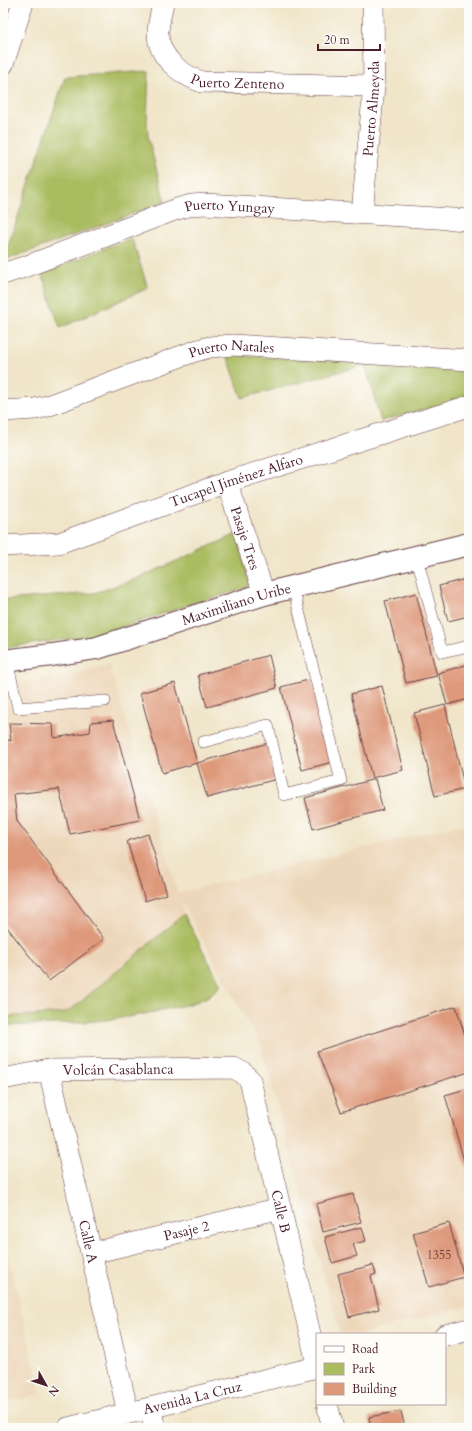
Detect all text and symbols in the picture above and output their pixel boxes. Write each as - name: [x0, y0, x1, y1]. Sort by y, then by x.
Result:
- scale bar: [318, 26, 380, 52]
- text: 20 m: [324, 32, 351, 48]
- street label: Puerto Almeyda: [358, 61, 384, 157]
- street label: Puerto Zenteno: [188, 69, 285, 93]
- street label: Puerto Yungay: [182, 194, 276, 218]
- street label: Puerto Natales: [186, 335, 275, 362]
- street label: Tucapel Jiménez Alfaro: [167, 449, 305, 512]
- street label: Pasaje Tres: [226, 504, 265, 572]
- street label: Maximiliano Uribe: [179, 578, 293, 629]
- street label: Volcán Casablanca: [63, 1059, 174, 1079]
- street label: Calle B: [267, 1188, 295, 1235]
- street label: Pasaje 2: [162, 1216, 211, 1245]
- street label: Calle A: [74, 1218, 103, 1265]
- house number: 1355: [427, 1247, 451, 1263]
- legend: [316, 1333, 446, 1405]
- text: Road: [352, 1341, 379, 1357]
- text: Park: [352, 1361, 376, 1377]
- north arrow: [26, 1365, 66, 1405]
- street label: Avenida La Cruz: [141, 1376, 244, 1419]
- text: Building: [352, 1381, 397, 1397]
- text: N: [44, 1383, 62, 1400]

